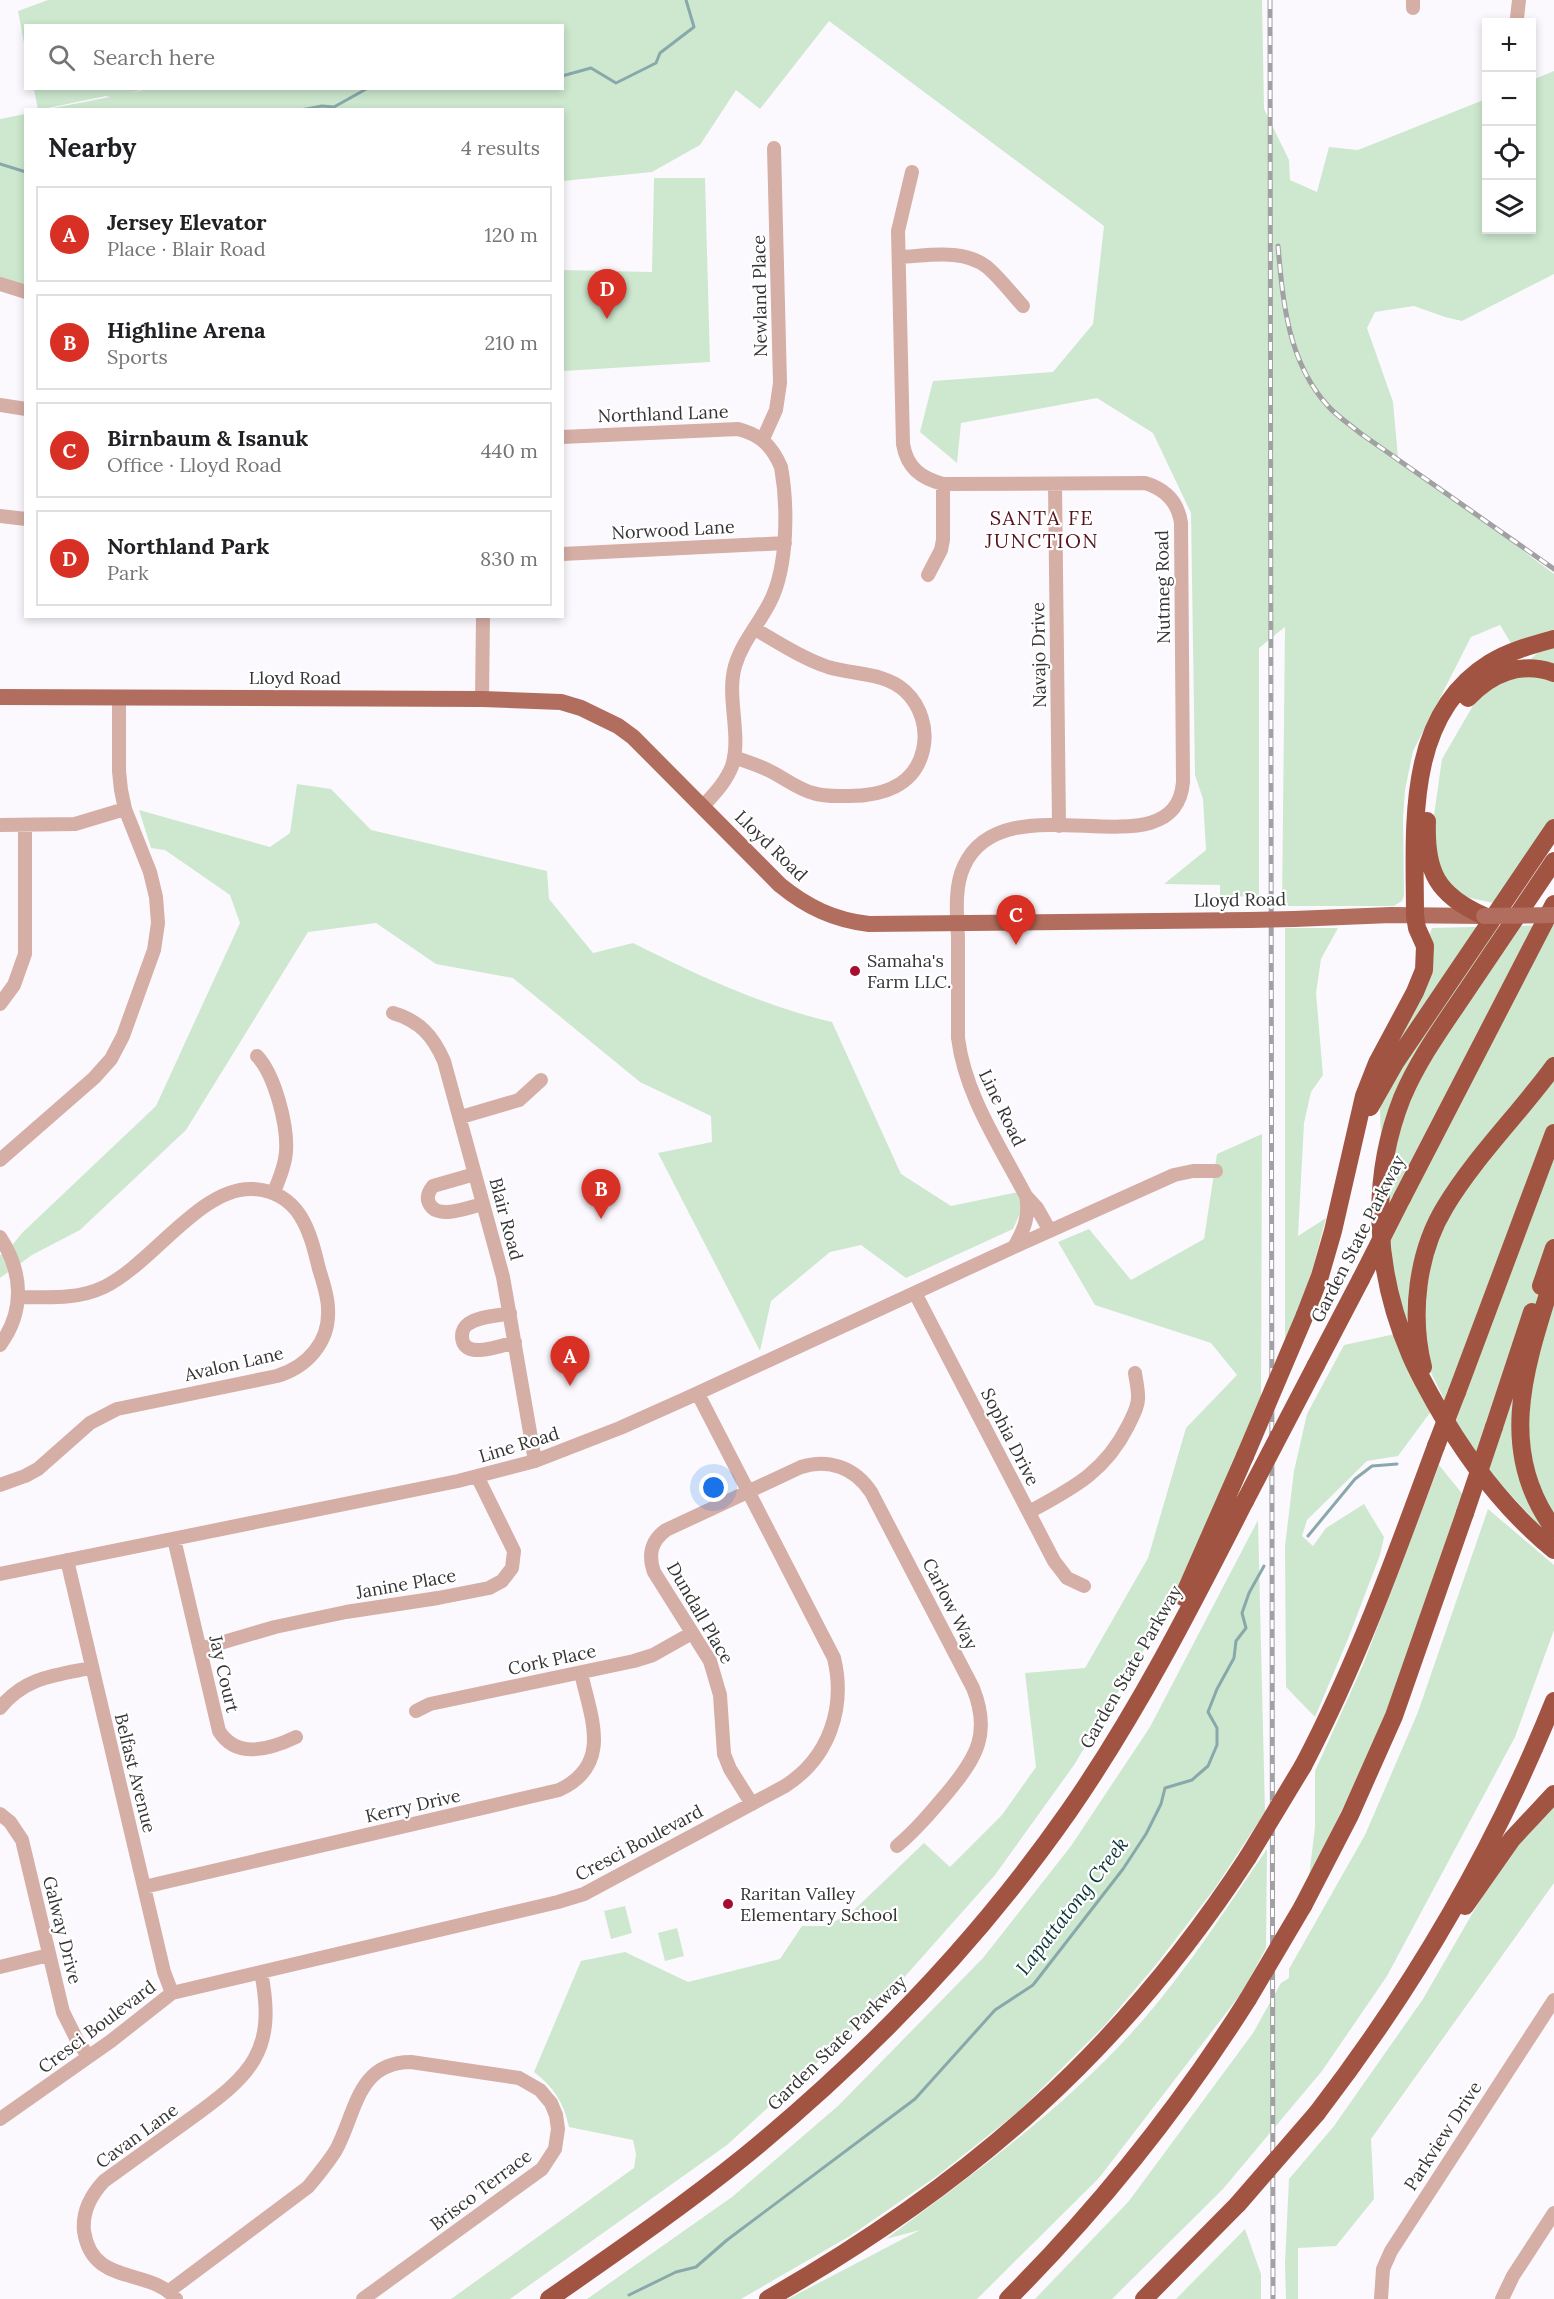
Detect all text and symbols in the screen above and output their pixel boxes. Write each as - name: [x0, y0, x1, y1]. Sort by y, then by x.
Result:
- map controls: [1482, 18, 1536, 234]
- button: +: [1482, 18, 1536, 72]
- search box: [24, 24, 564, 90]
- icon: search: [45, 41, 78, 74]
- text: Search here: [93, 43, 215, 71]
- button: −: [1482, 72, 1536, 126]
- button: locate: [1482, 126, 1536, 180]
- text: Nearby: [48, 131, 136, 164]
- text: 4 results: [461, 135, 540, 160]
- button: layers: [1482, 180, 1536, 234]
- text: Jersey Elevator: [107, 208, 267, 236]
- text: A: [63, 222, 76, 247]
- text: 120 m: [484, 222, 538, 247]
- street label: Newland Place: [747, 234, 772, 357]
- text: Place · Blair Road: [107, 236, 266, 261]
- pin: D: [588, 270, 626, 319]
- text: Highline Arena: [107, 316, 266, 344]
- text: B: [63, 330, 76, 355]
- text: 210 m: [484, 330, 538, 355]
- text: Sports: [107, 344, 168, 369]
- street label: Northland Lane: [597, 400, 729, 427]
- text: Birnbaum & Isanuk: [107, 424, 308, 452]
- text: C: [63, 438, 76, 463]
- text: 440 m: [481, 438, 538, 463]
- text: Office · Lloyd Road: [107, 452, 282, 477]
- district label: SANTA FE JUNCTION: [984, 505, 1099, 553]
- street label: Norwood Lane: [611, 515, 735, 544]
- street label: Nutmeg Road: [1150, 530, 1175, 644]
- text: Northland Park: [107, 532, 269, 560]
- text: D: [62, 546, 77, 571]
- text: 830 m: [480, 546, 538, 571]
- text: Park: [107, 560, 149, 585]
- street label: Navajo Drive: [1026, 602, 1051, 708]
- street label: Lloyd Road: [249, 666, 341, 689]
- street label: Lloyd Road: [730, 805, 813, 886]
- street label: Lloyd Road: [1194, 887, 1287, 912]
- pin: C: [996, 896, 1036, 945]
- place label: Samaha's Farm LLC.: [867, 949, 952, 993]
- marker: Samaha's Farm LLC.: [848, 964, 862, 978]
- street label: Line Road: [974, 1066, 1031, 1150]
- street label: Garden State Parkway: [1305, 1151, 1410, 1326]
- pin: B: [582, 1170, 620, 1219]
- street label: Blair Road: [484, 1175, 529, 1263]
- pin: A: [550, 1336, 590, 1386]
- street label: Avalon Lane: [181, 1341, 286, 1386]
- street label: Sophia Drive: [976, 1384, 1045, 1490]
- street label: Line Road: [476, 1421, 562, 1468]
- your location: [699, 1473, 728, 1502]
- street label: Carlow Way: [918, 1554, 984, 1654]
- street label: Dundall Place: [662, 1558, 739, 1668]
- street label: Janine Place: [353, 1563, 458, 1604]
- street label: Garden State Parkway: [1074, 1581, 1187, 1753]
- street label: Jay Court: [204, 1632, 245, 1715]
- street label: Cork Place: [506, 1639, 598, 1680]
- street label: Belfast Avenue: [110, 1711, 161, 1835]
- street label: Kerry Drive: [363, 1783, 463, 1828]
- street label: Cresci Boulevard: [571, 1799, 707, 1886]
- water label: Lapattatong Creek: [1010, 1832, 1133, 1980]
- street label: Galway Drive: [38, 1874, 87, 1986]
- place label: Raritan Valley Elementary School: [740, 1882, 898, 1926]
- marker: Raritan Valley Elementary School: [721, 1897, 735, 1911]
- street label: Garden State Parkway: [762, 1970, 911, 2115]
- street label: Cresci Boulevard: [33, 1975, 160, 2078]
- street label: Parkview Drive: [1399, 2077, 1487, 2195]
- street label: Cavan Lane: [91, 2098, 183, 2173]
- street label: Brisco Terrace: [425, 2144, 536, 2235]

